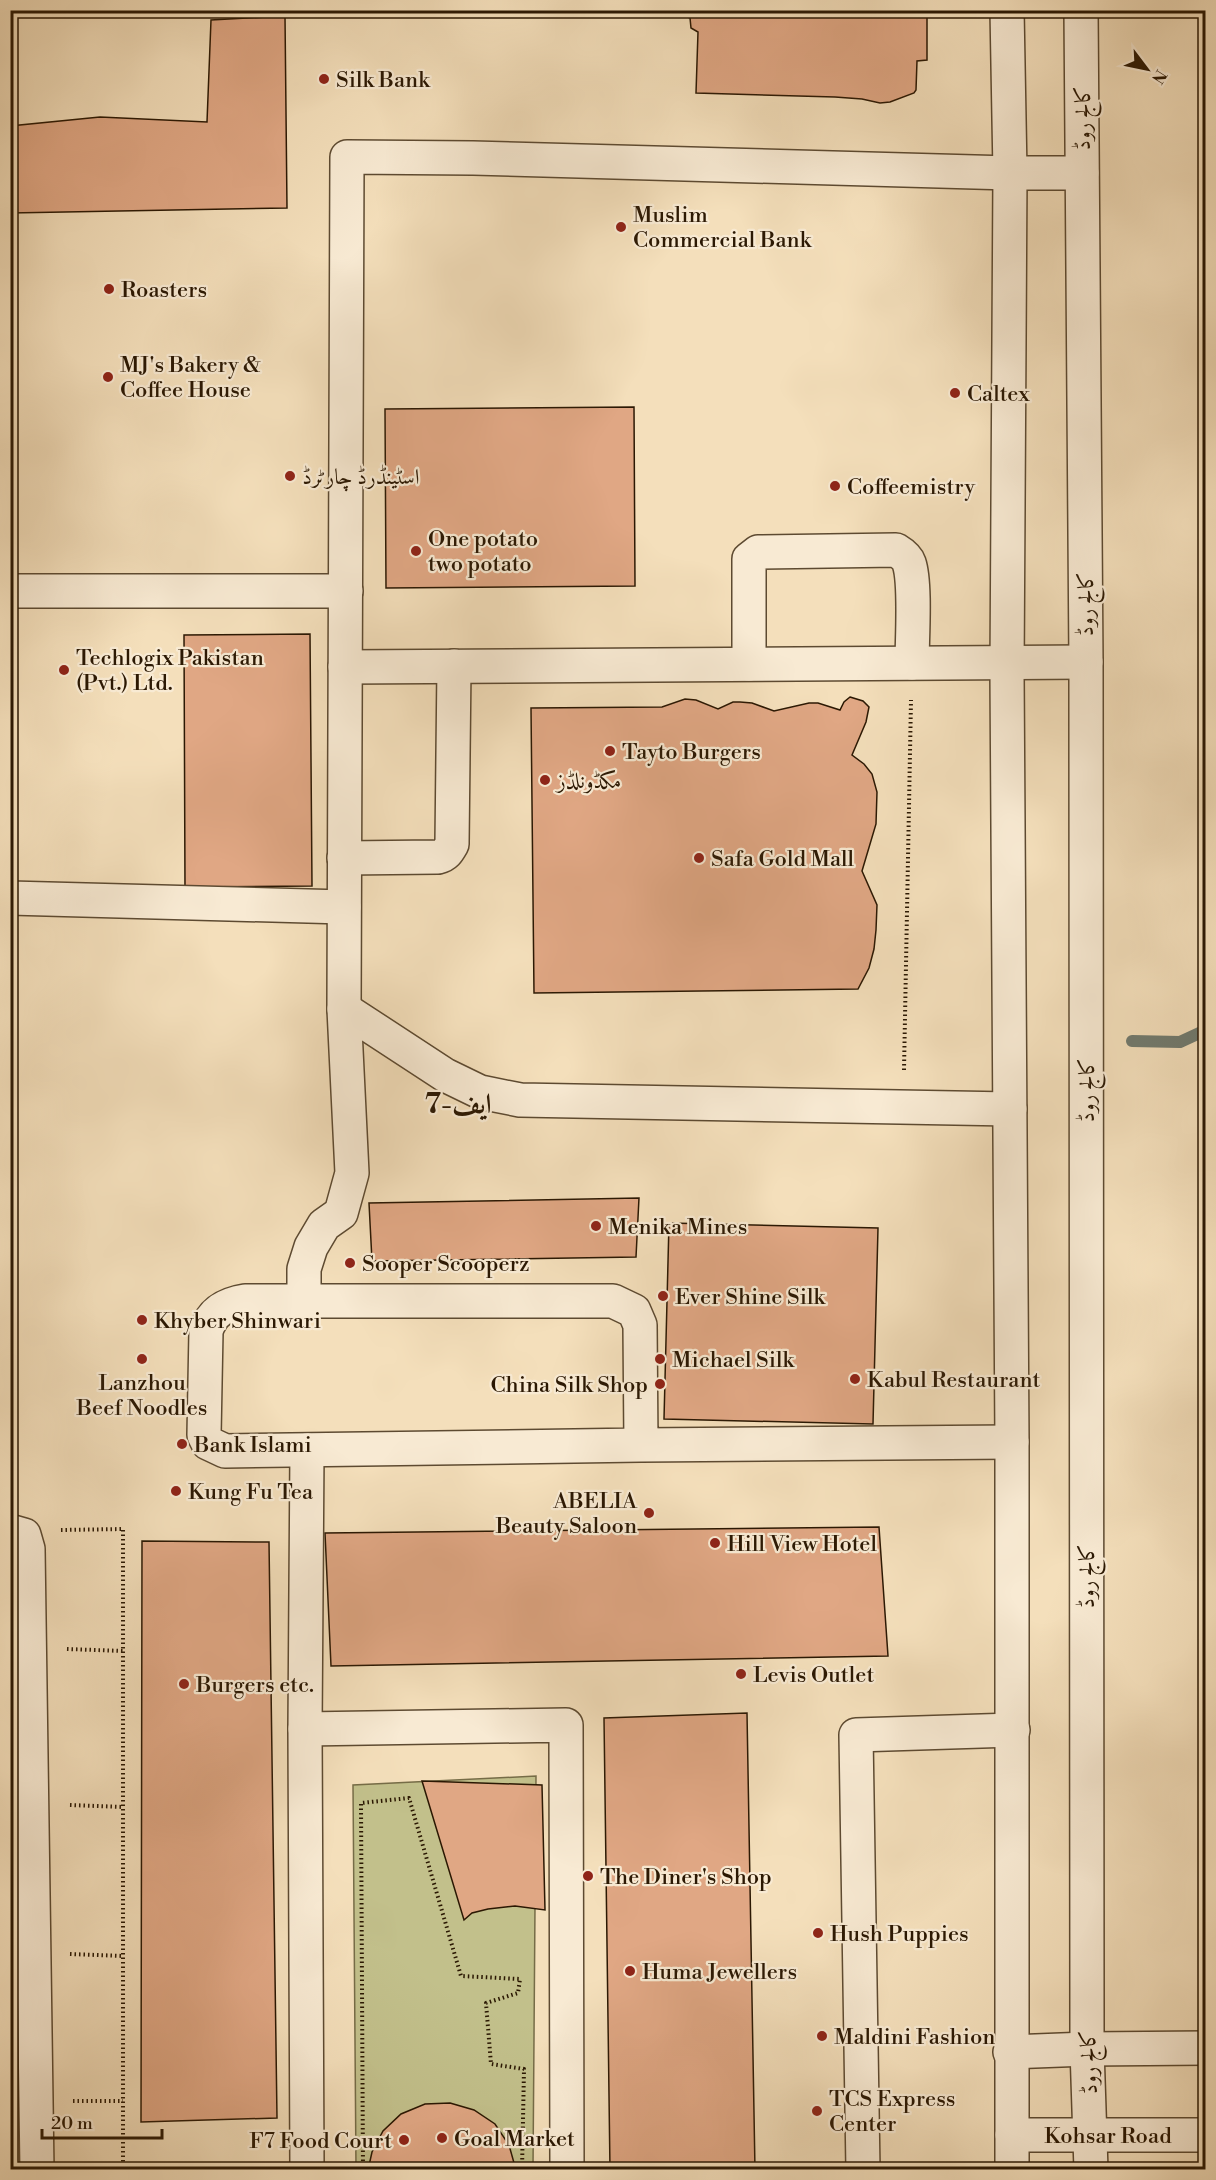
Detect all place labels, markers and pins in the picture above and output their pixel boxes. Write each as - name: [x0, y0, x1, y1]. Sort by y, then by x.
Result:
- place label: Silk Bank: [336, 67, 431, 94]
- marker: Silk Bank: [317, 72, 331, 86]
- place label: Muslim Commercial Bank: [633, 202, 813, 254]
- marker: Muslim Commercial Bank: [614, 220, 628, 234]
- place label: Roasters: [121, 277, 207, 304]
- marker: Roasters: [102, 282, 116, 296]
- place label: MJ's Bakery & Coffee House: [120, 352, 261, 404]
- marker: MJ's Bakery & Coffee House: [101, 370, 115, 384]
- place label: Caltex: [967, 381, 1030, 408]
- marker: Caltex: [948, 386, 962, 400]
- place label: اسٹینڈرڈ چارٹرڈ: [302, 464, 420, 492]
- marker: اسٹینڈرڈ چارٹرڈ: [283, 469, 297, 483]
- place label: Coffeemistry: [847, 474, 976, 501]
- marker: Coffeemistry: [828, 479, 842, 493]
- place label: One potato two potato: [428, 526, 538, 578]
- marker: One potato two potato: [409, 544, 423, 558]
- place label: Techlogix Pakistan (Pvt.) Ltd.: [76, 645, 264, 697]
- marker: Techlogix Pakistan (Pvt.) Ltd.: [57, 663, 71, 677]
- place label: Tayto Burgers: [622, 739, 761, 766]
- marker: Tayto Burgers: [603, 744, 617, 758]
- place label: مکڈونلڈز: [555, 768, 621, 795]
- marker: مکڈونلڈز: [538, 773, 552, 787]
- place label: Safa Gold Mall: [711, 846, 855, 873]
- marker: Safa Gold Mall: [692, 851, 706, 865]
- place label: Menika Mines: [608, 1214, 747, 1241]
- marker: Menika Mines: [589, 1219, 603, 1233]
- place label: Sooper Scooperz: [362, 1251, 530, 1278]
- marker: Sooper Scooperz: [343, 1256, 357, 1270]
- place label: Ever Shine Silk: [675, 1284, 826, 1311]
- marker: Ever Shine Silk: [656, 1289, 670, 1303]
- place label: Khyber Shinwari: [154, 1308, 321, 1335]
- marker: Khyber Shinwari: [135, 1313, 149, 1327]
- place label: Michael Silk: [672, 1347, 795, 1374]
- marker: Lanzhou Beef Noodles: [135, 1352, 149, 1366]
- marker: Michael Silk: [653, 1352, 667, 1366]
- place label: Kabul Restaurant: [867, 1367, 1041, 1394]
- place label: Lanzhou Beef Noodles: [76, 1370, 207, 1422]
- place label: China Silk Shop: [491, 1372, 648, 1399]
- marker: Kabul Restaurant: [848, 1372, 862, 1386]
- marker: China Silk Shop: [653, 1377, 667, 1391]
- place label: Bank Islami: [193, 1432, 312, 1459]
- marker: Bank Islami: [175, 1437, 189, 1451]
- place label: Kung Fu Tea: [188, 1479, 314, 1506]
- marker: Kung Fu Tea: [169, 1484, 183, 1498]
- place label: ABELIA Beauty Saloon: [495, 1488, 638, 1540]
- marker: ABELIA Beauty Saloon: [642, 1506, 656, 1520]
- place label: Hill View Hotel: [727, 1531, 877, 1558]
- marker: Hill View Hotel: [708, 1536, 722, 1550]
- place label: Levis Outlet: [753, 1662, 874, 1689]
- marker: Levis Outlet: [734, 1667, 748, 1681]
- place label: Burgers etc.: [195, 1672, 314, 1699]
- marker: Burgers etc.: [177, 1677, 191, 1691]
- place label: The Diner's Shop: [600, 1864, 772, 1891]
- marker: The Diner's Shop: [581, 1869, 595, 1883]
- place label: Hush Puppies: [830, 1921, 969, 1948]
- marker: Hush Puppies: [811, 1926, 825, 1940]
- place label: Huma Jewellers: [642, 1959, 797, 1986]
- marker: Huma Jewellers: [623, 1964, 637, 1978]
- place label: Maldini Fashion: [834, 2024, 995, 2051]
- marker: Maldini Fashion: [815, 2029, 829, 2043]
- place label: TCS Express Center: [829, 2086, 955, 2138]
- marker: TCS Express Center: [810, 2104, 824, 2118]
- place label: Goal Market: [454, 2126, 575, 2153]
- place label: F7 Food Court: [249, 2128, 392, 2155]
- marker: Goal Market: [435, 2131, 449, 2145]
- marker: F7 Food Court: [397, 2133, 411, 2147]

